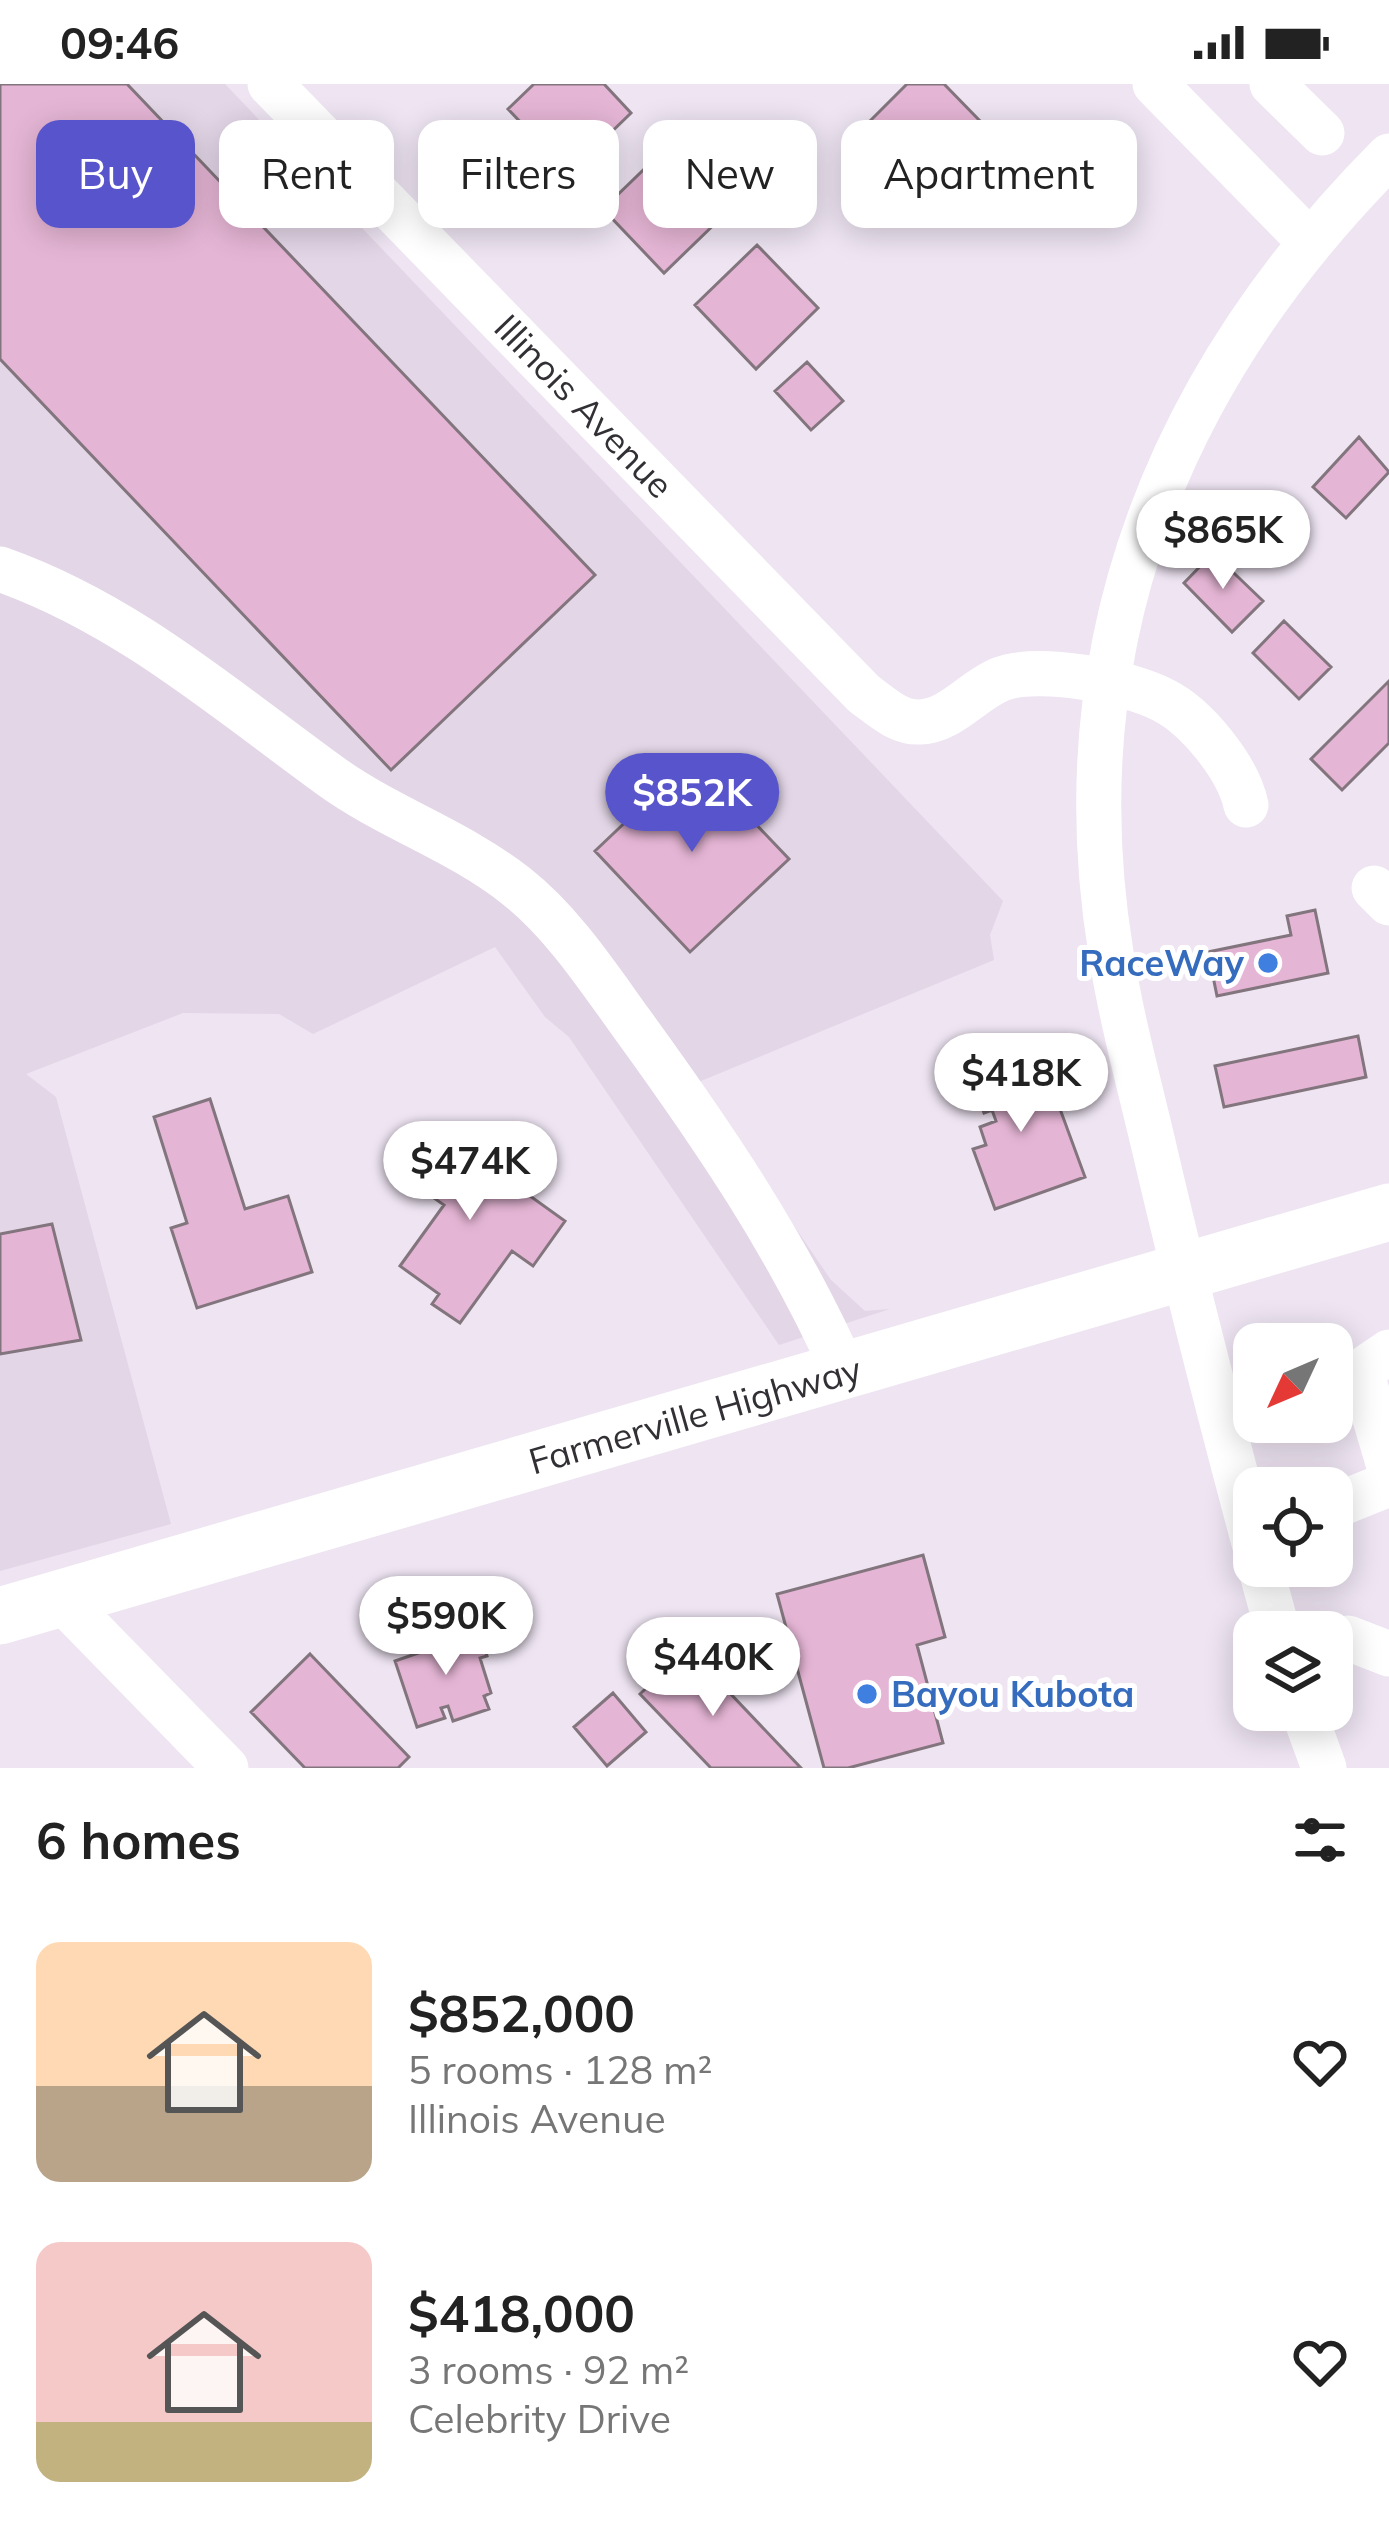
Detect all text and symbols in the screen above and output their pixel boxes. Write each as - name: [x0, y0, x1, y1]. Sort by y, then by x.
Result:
- text: 09:46: [60, 14, 179, 70]
- chip: Buy: [36, 120, 195, 228]
- chip: Rent: [219, 120, 394, 228]
- chip: Filters: [418, 120, 619, 228]
- chip: New: [643, 120, 817, 228]
- chip: Apartment: [841, 120, 1137, 228]
- street label: Illinois Avenue: [486, 304, 683, 507]
- pin: $865K: [1139, 490, 1307, 592]
- text: $865K: [1163, 504, 1283, 553]
- pin: $852K: [608, 753, 776, 855]
- text: $852K: [632, 767, 752, 816]
- place label: RaceWay: [1079, 940, 1244, 985]
- marker: RaceWay: [1255, 950, 1281, 976]
- pin: $418K: [937, 1033, 1105, 1135]
- text: $418K: [961, 1047, 1081, 1096]
- pin: $474K: [386, 1121, 554, 1223]
- text: $474K: [410, 1135, 530, 1184]
- north arrow: [1233, 1323, 1353, 1443]
- map controls: [1233, 1323, 1353, 1731]
- street label: Farmerville Highway: [524, 1346, 866, 1483]
- button: locate: [1233, 1467, 1353, 1587]
- pin: $590K: [362, 1576, 530, 1678]
- text: $590K: [386, 1590, 506, 1639]
- button: layers: [1233, 1611, 1353, 1731]
- pin: $440K: [629, 1617, 797, 1719]
- text: $440K: [653, 1631, 773, 1680]
- place label: Bayou Kubota: [891, 1671, 1134, 1716]
- marker: Bayou Kubota: [854, 1681, 880, 1707]
- icon: filters: [1287, 1807, 1353, 1873]
- text: 6 homes: [36, 1808, 241, 1872]
- text: $852,000: [408, 1981, 635, 2045]
- icon: home: [132, 1990, 276, 2134]
- icon: heart: [1287, 2029, 1353, 2095]
- text: 5 rooms · 128 m²: [408, 2045, 712, 2094]
- text: Illinois Avenue: [408, 2094, 666, 2143]
- text: $418,000: [408, 2281, 635, 2345]
- icon: home: [132, 2290, 276, 2434]
- icon: heart: [1287, 2329, 1353, 2395]
- text: 3 rooms · 92 m²: [408, 2345, 689, 2394]
- text: Celebrity Drive: [408, 2394, 671, 2443]

